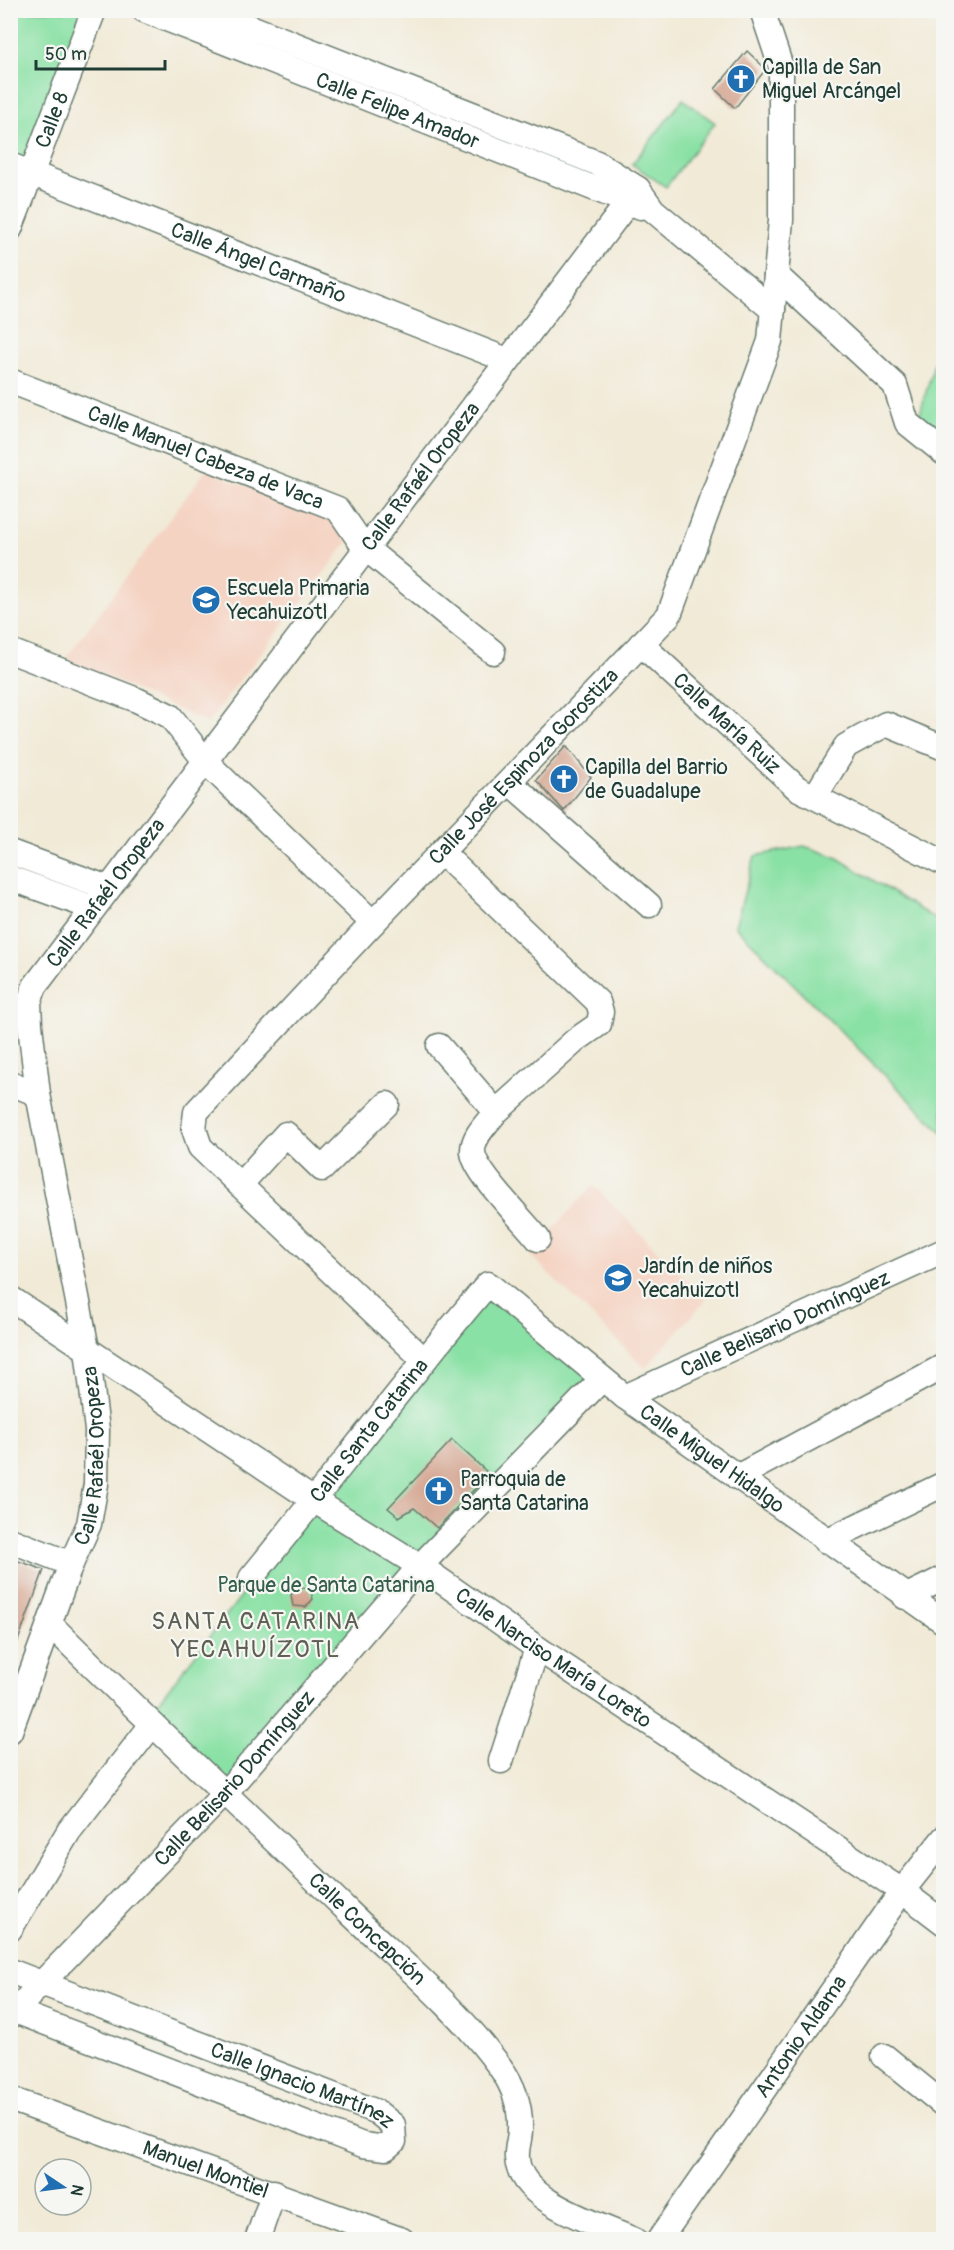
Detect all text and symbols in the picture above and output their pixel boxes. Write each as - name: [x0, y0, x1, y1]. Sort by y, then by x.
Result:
- scale bar: [36, 33, 165, 71]
- text: 50 m: [45, 43, 87, 66]
- place label: Capilla de San Miguel Arcángel: [762, 54, 901, 105]
- church icon: Capilla de San Miguel Arcángel: [725, 63, 757, 95]
- street label: Calle Felipe Amador: [312, 66, 484, 155]
- street label: Calle 8: [29, 88, 75, 152]
- street label: Calle Ángel Carmaño: [167, 216, 350, 309]
- street label: Calle Rafaél Oropeza: [355, 396, 486, 557]
- street label: Calle Manuel Cabeza de Vaca: [84, 399, 328, 516]
- place label: Escuela Primaria Yecahuizotl: [226, 575, 370, 626]
- school or university icon: Escuela Primaria Yecahuizotl: [190, 584, 222, 616]
- street label: Calle José Espinoza Gorostiza: [423, 662, 624, 870]
- street label: Calle María Ruiz: [667, 667, 787, 780]
- place label: Capilla del Barrio de Guadalupe: [585, 754, 728, 805]
- church icon: Capilla del Barrio de Guadalupe: [548, 763, 580, 795]
- street label: Calle Rafaél Oropeza: [40, 813, 171, 973]
- place label: Jardín de niños Yecahuizotl: [638, 1253, 773, 1304]
- school or university icon: Jardín de niños Yecahuizotl: [602, 1262, 634, 1294]
- street label: Calle Belisario Domínguez: [676, 1264, 894, 1383]
- street label: Calle Santa Catarina: [304, 1353, 434, 1508]
- street label: Calle Rafaél Oropeza: [68, 1365, 111, 1550]
- street label: Calle Miguel Hidalgo: [634, 1398, 790, 1519]
- place label: Parroquia de Santa Catarina: [460, 1466, 589, 1517]
- church icon: Parroquia de Santa Catarina: [423, 1475, 455, 1507]
- park label: Parque de Santa Catarina: [217, 1572, 435, 1599]
- street label: Calle Narciso María Loreto: [450, 1582, 657, 1734]
- district label: SANTA CATARINA YECAHUÍZOTL: [151, 1607, 361, 1664]
- street label: Calle Belisario Domínguez: [148, 1685, 321, 1872]
- street label: Calle Concepción: [303, 1867, 432, 1991]
- street label: Antonio Aldama: [749, 1970, 853, 2103]
- street label: Calle Ignacio Martínez: [207, 2036, 400, 2134]
- street label: Manuel Montiel: [139, 2134, 272, 2204]
- north arrow: [33, 2157, 93, 2217]
- text: N: [66, 2183, 88, 2198]

